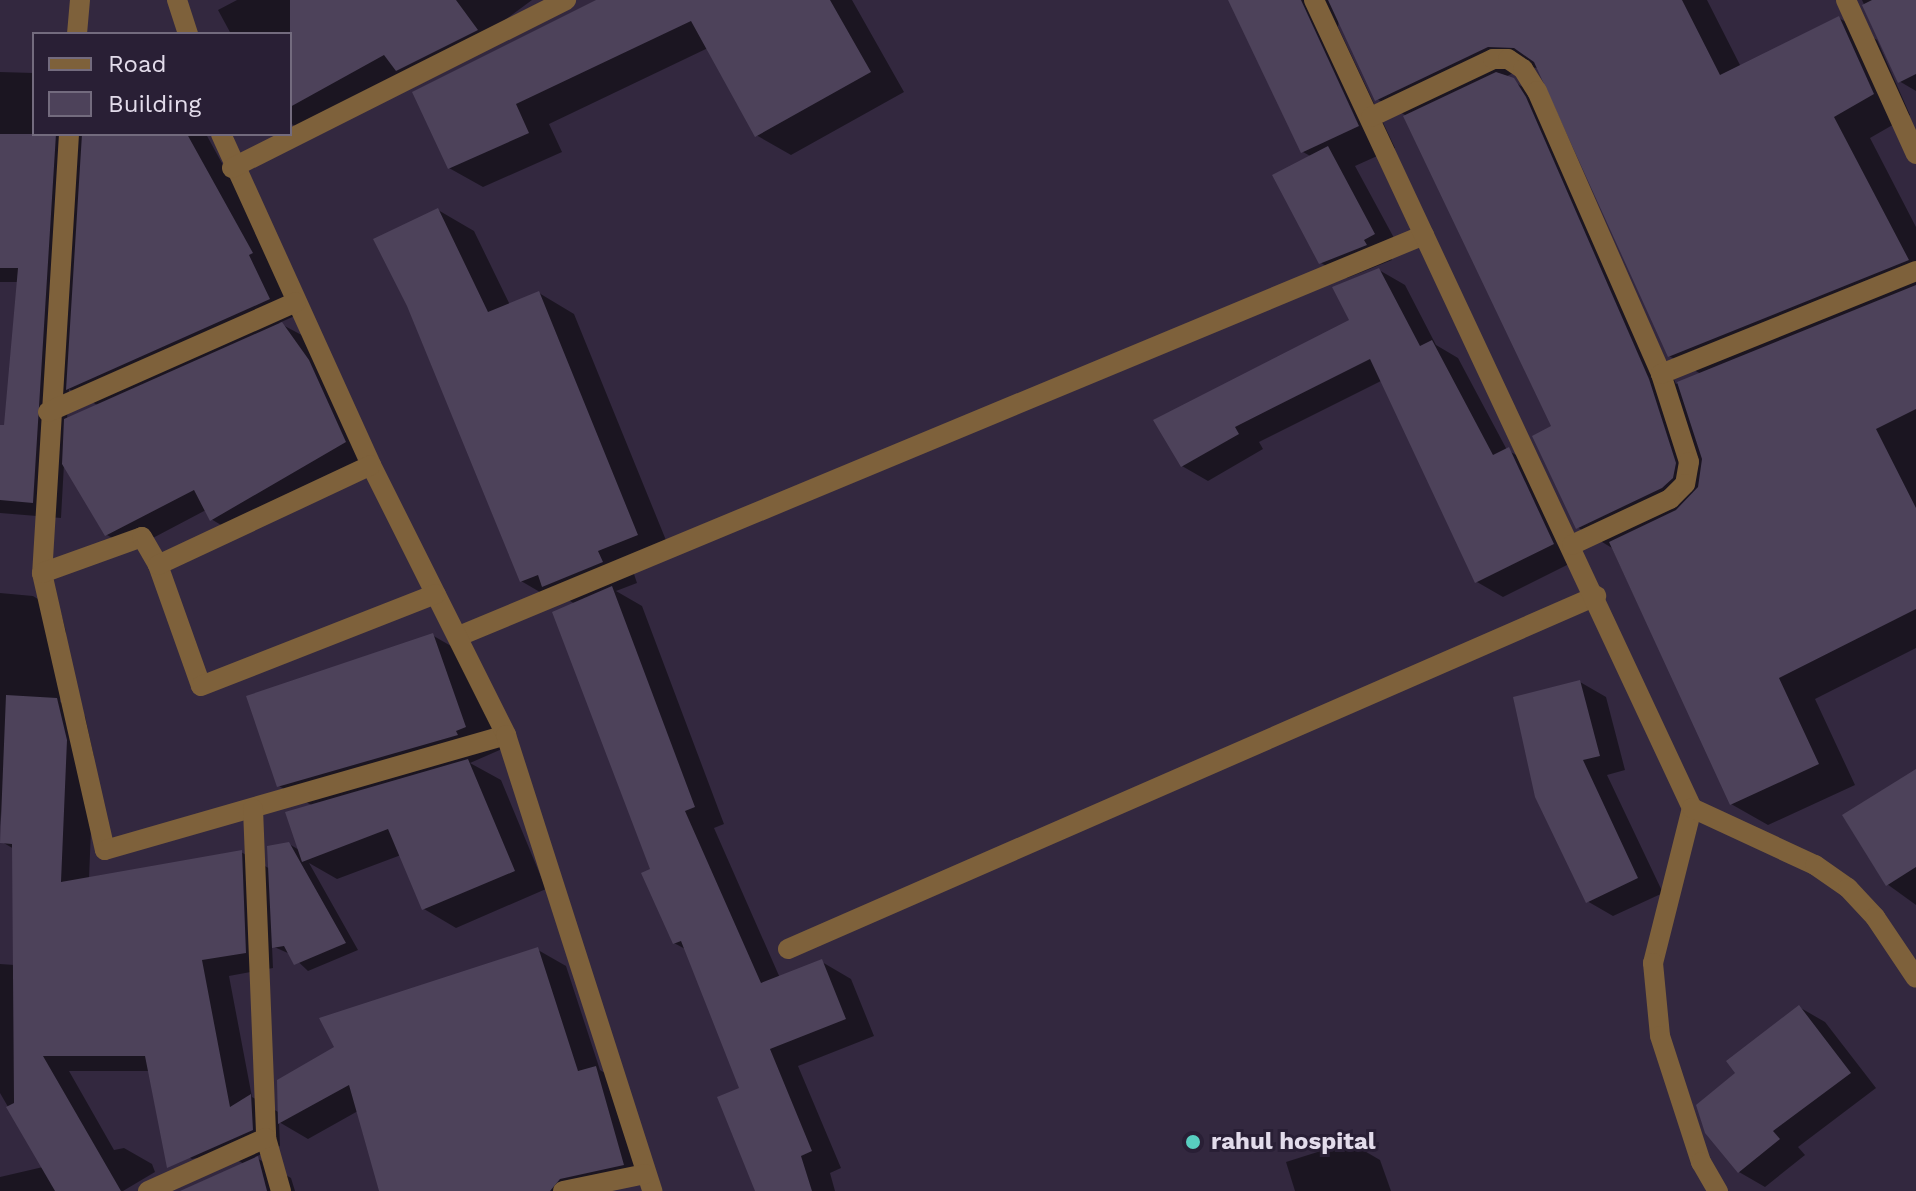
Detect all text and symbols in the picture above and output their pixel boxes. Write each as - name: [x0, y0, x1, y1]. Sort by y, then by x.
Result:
- legend: [32, 32, 292, 136]
- text: Road: [108, 50, 167, 78]
- text: Building: [108, 90, 201, 118]
- place label: rahul hospital: [1211, 1128, 1376, 1156]
- marker: rahul hospital: [1182, 1131, 1204, 1153]

